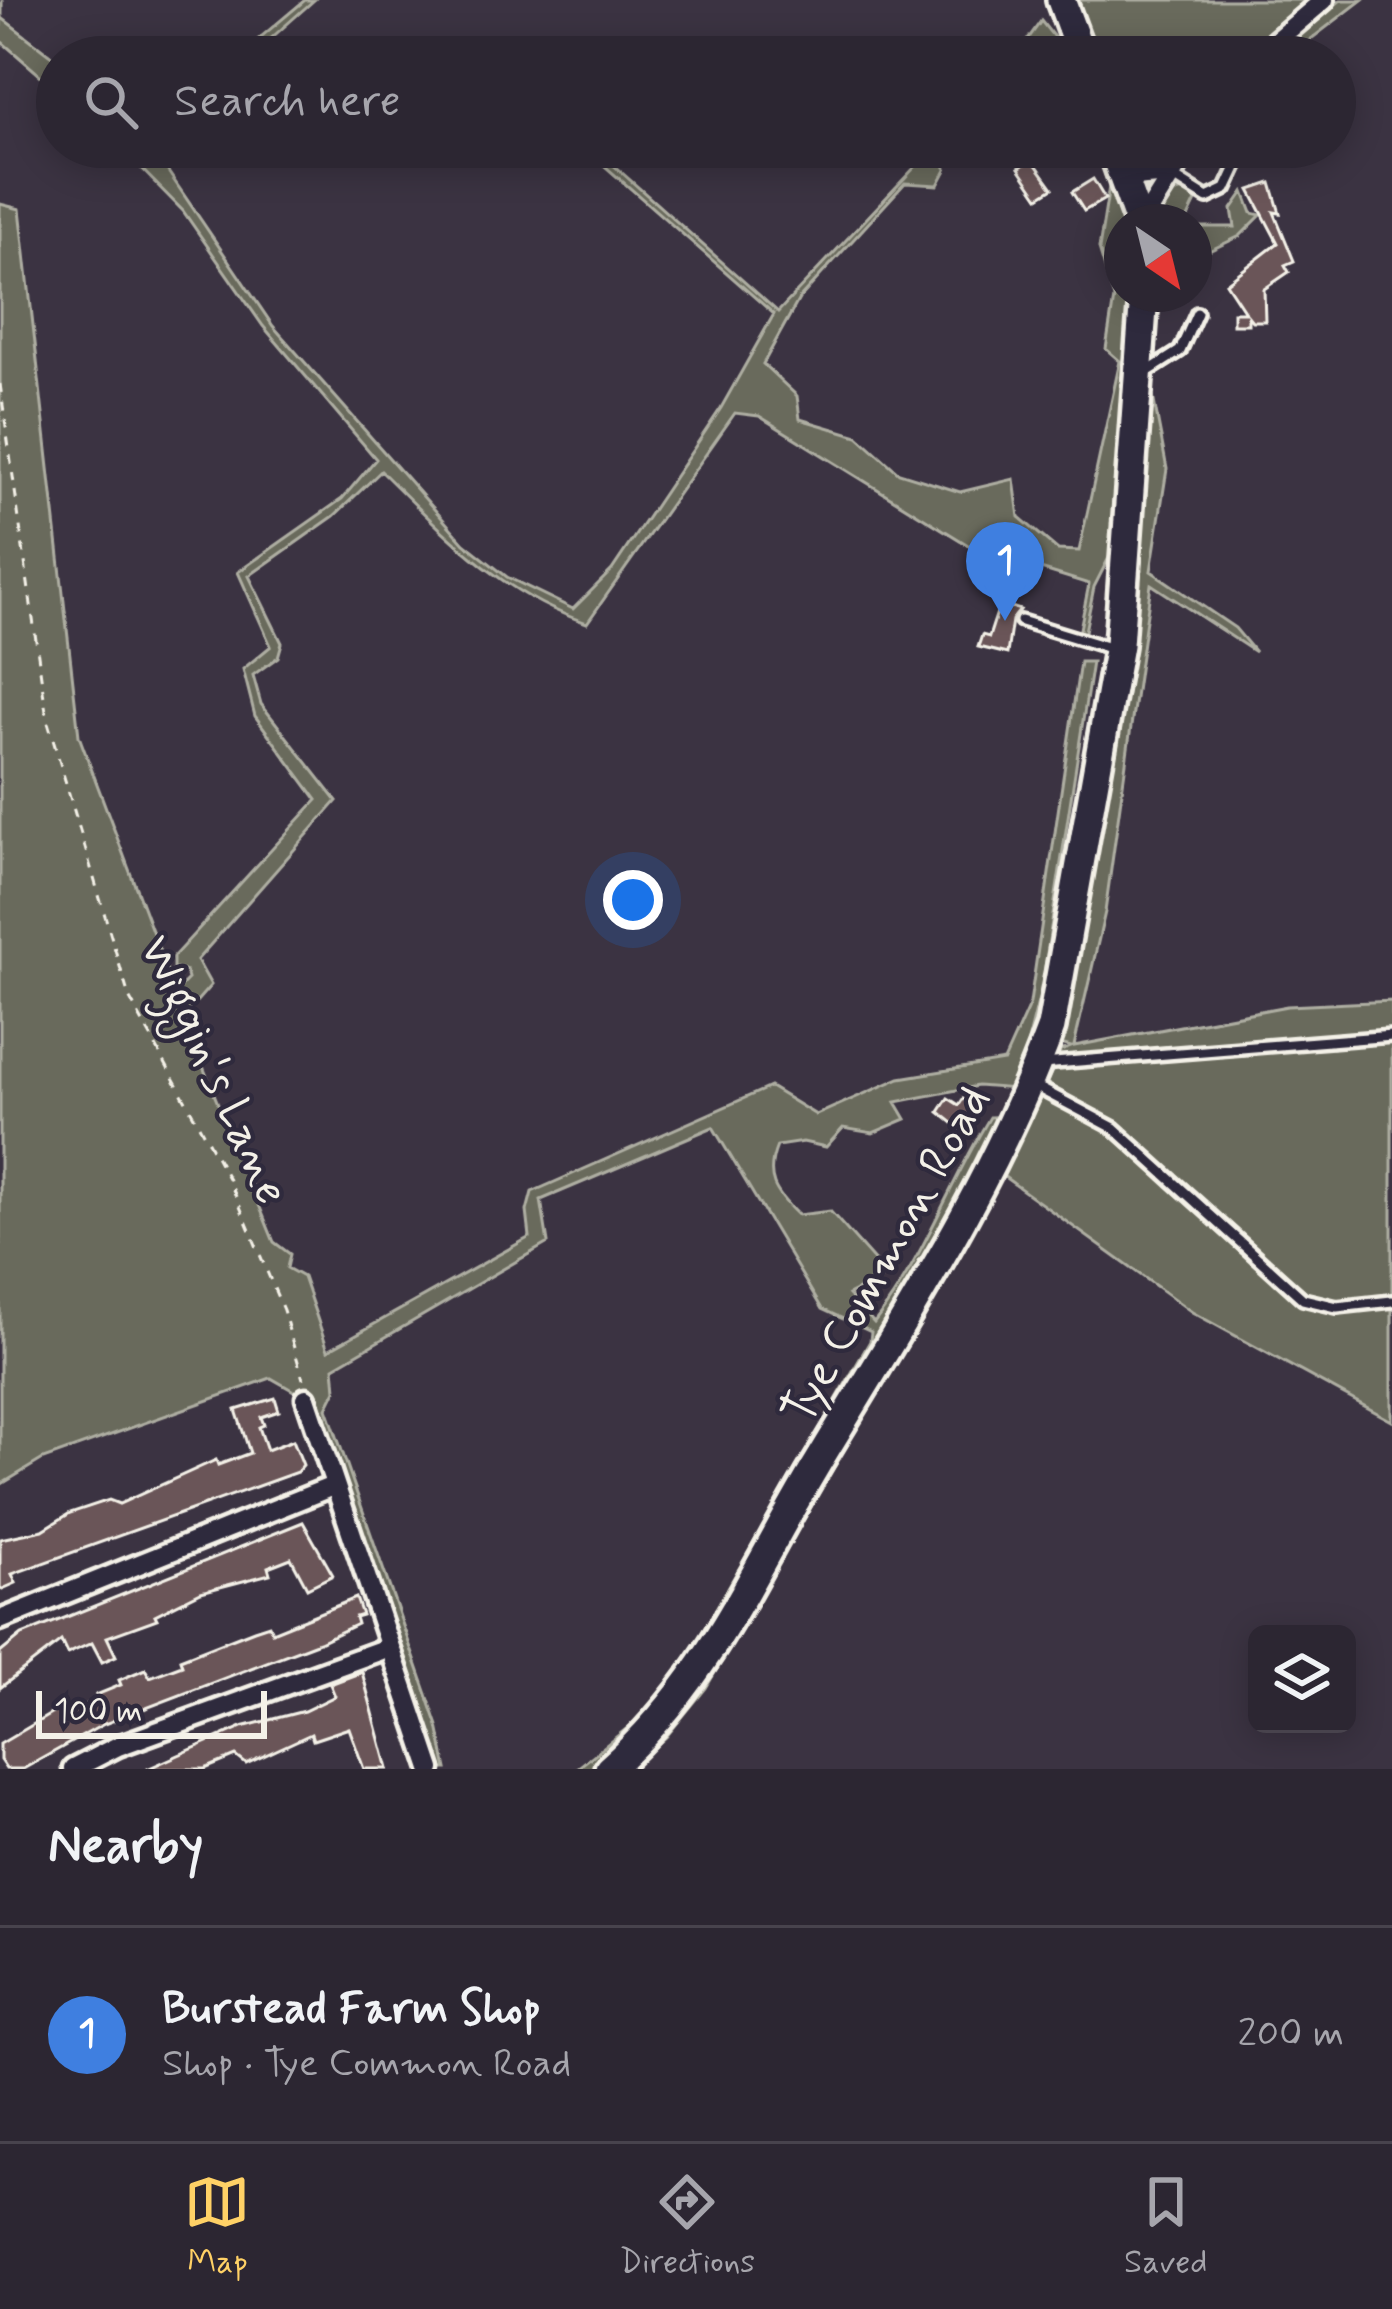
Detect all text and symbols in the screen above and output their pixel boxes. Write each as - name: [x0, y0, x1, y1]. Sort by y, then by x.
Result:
- search box: [36, 36, 1356, 168]
- icon: search: [78, 69, 144, 135]
- text: Search here: [174, 73, 401, 132]
- north arrow: [1104, 204, 1212, 312]
- pin: 1: [966, 522, 1044, 621]
- your location: [603, 870, 663, 930]
- street label: Wiggin's Lane: [119, 926, 303, 1217]
- street label: Tye Common Road: [768, 1075, 1006, 1436]
- map controls: [1248, 1625, 1356, 1733]
- button: layers: [1248, 1625, 1356, 1733]
- scale bar: [36, 1685, 267, 1738]
- text: 100 m: [54, 1690, 143, 1734]
- text: Nearby: [48, 1814, 203, 1880]
- text: Burstead Farm Shop: [162, 1980, 541, 2039]
- text: 1: [78, 2009, 96, 2060]
- text: 200 m: [1238, 2009, 1344, 2060]
- text: Shop · Tye Common Road: [162, 2039, 571, 2090]
- tab: Map: [184, 2169, 250, 2285]
- tab: Directions: [619, 2169, 755, 2285]
- tab: Saved: [1124, 2169, 1208, 2285]

